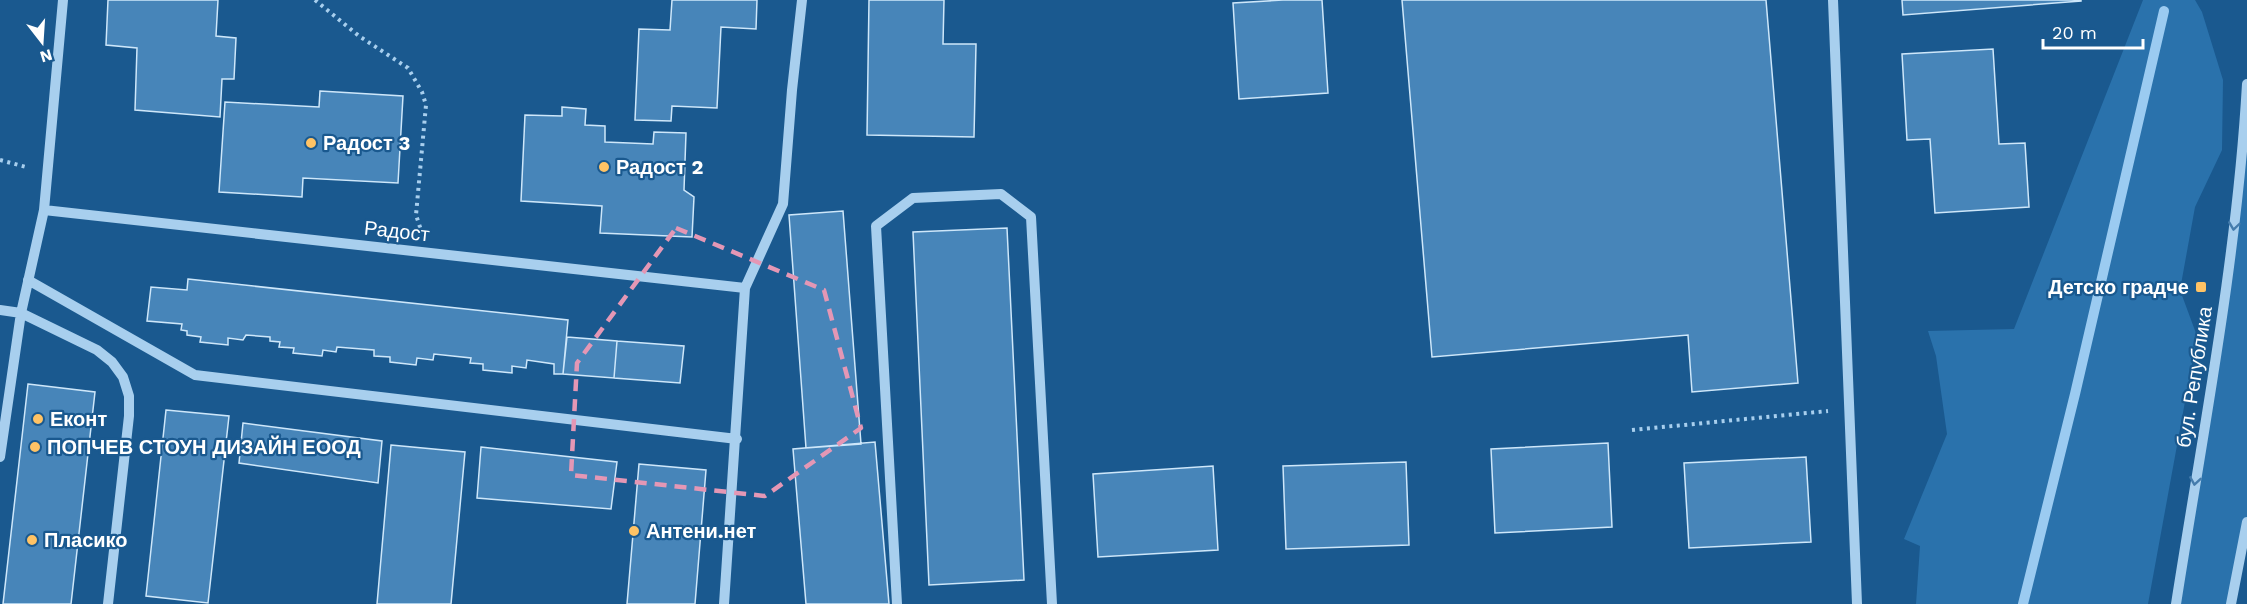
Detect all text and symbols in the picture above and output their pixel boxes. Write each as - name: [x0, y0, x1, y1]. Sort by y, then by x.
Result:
- north arrow: [12, 12, 72, 72]
- scale bar: [2043, 12, 2144, 50]
- text: 20 m: [2052, 22, 2097, 43]
- text: N: [38, 45, 55, 67]
- place label: Радост 3: [323, 131, 410, 155]
- marker: Радост 3: [304, 136, 318, 150]
- place label: Радост 2: [616, 155, 703, 179]
- marker: Радост 2: [597, 160, 611, 174]
- street label: Радост: [363, 216, 431, 246]
- one-way arrow: [2229, 221, 2241, 230]
- place label: Детско градче: [2048, 275, 2189, 299]
- marker: Детско градче: [2194, 280, 2208, 294]
- street label: бул. Република: [2171, 304, 2217, 449]
- place label: Еконт: [50, 407, 107, 431]
- marker: Еконт: [31, 412, 45, 426]
- place label: ПОПЧЕВ СТОУН ДИЗАЙН ЕООД: [47, 435, 361, 459]
- marker: ПОПЧЕВ СТОУН ДИЗАЙН ЕООД: [28, 440, 42, 454]
- one-way arrow: [2190, 476, 2202, 486]
- place label: Антени.нет: [646, 519, 757, 543]
- marker: Антени.нет: [627, 524, 641, 538]
- place label: Пласико: [44, 528, 128, 552]
- marker: Пласико: [25, 533, 39, 547]

